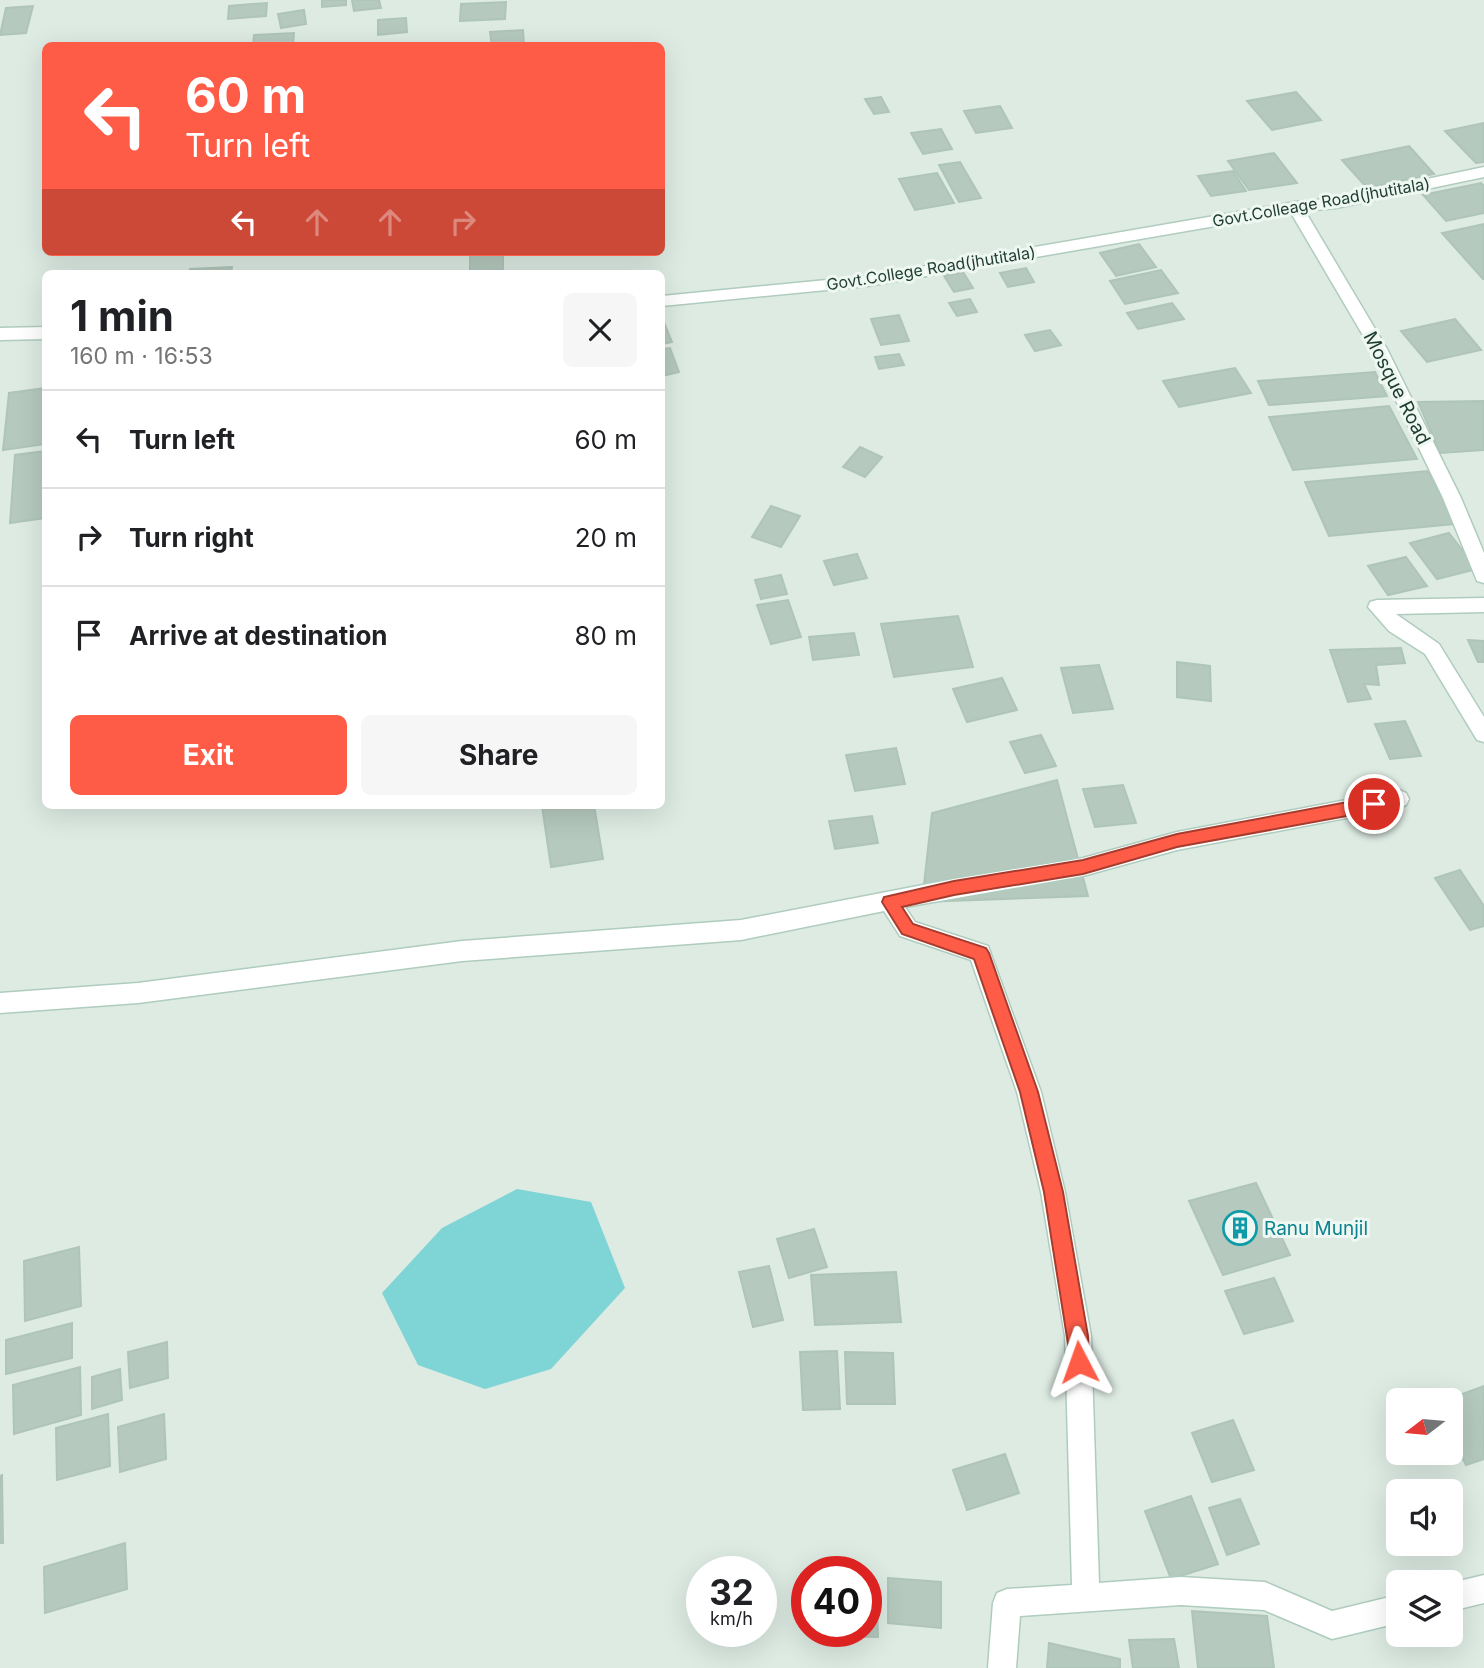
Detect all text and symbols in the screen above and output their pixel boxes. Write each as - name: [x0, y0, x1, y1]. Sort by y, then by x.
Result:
- text: 60 m: [185, 66, 306, 125]
- icon: left: [70, 70, 161, 161]
- text: Turn left: [185, 126, 310, 165]
- street label: Govt.Colleage Road(jhutitala): [1211, 173, 1431, 231]
- icon: left: [225, 203, 263, 241]
- icon: ahead: [298, 203, 336, 241]
- icon: ahead: [371, 203, 409, 241]
- icon: right: [444, 203, 482, 241]
- street label: Govt.College Road(jhutitala): [825, 242, 1037, 294]
- text: 1 min: [70, 290, 174, 341]
- button: close: [563, 293, 637, 367]
- street label: Mosque Road: [1359, 328, 1435, 448]
- text: 160 m · 16:53: [70, 342, 213, 370]
- icon: left: [70, 420, 108, 458]
- text: Turn left: [129, 424, 235, 455]
- text: 60 m: [574, 424, 637, 455]
- icon: right: [70, 518, 108, 556]
- text: Turn right: [129, 522, 254, 553]
- text: 20 m: [575, 522, 637, 553]
- icon: arrive: [70, 616, 108, 654]
- text: Arrive at destination: [129, 620, 388, 651]
- text: 80 m: [574, 620, 637, 651]
- button: Exit: [70, 715, 347, 795]
- button: Share: [361, 715, 637, 795]
- pin: [1344, 774, 1404, 834]
- icon: arrive: [1355, 785, 1393, 823]
- building icon: Ranu Munjil: [1221, 1209, 1259, 1247]
- place label: Ranu Munjil: [1264, 1217, 1368, 1240]
- position arrow: [1042, 1325, 1116, 1399]
- north arrow: [1386, 1388, 1463, 1465]
- map controls: [1386, 1388, 1463, 1647]
- button: sound: [1386, 1479, 1463, 1556]
- speed limit sign: 40: [791, 1556, 882, 1647]
- button: layers: [1386, 1570, 1463, 1647]
- text: 32: [709, 1571, 754, 1613]
- text: km/h: [710, 1608, 753, 1629]

